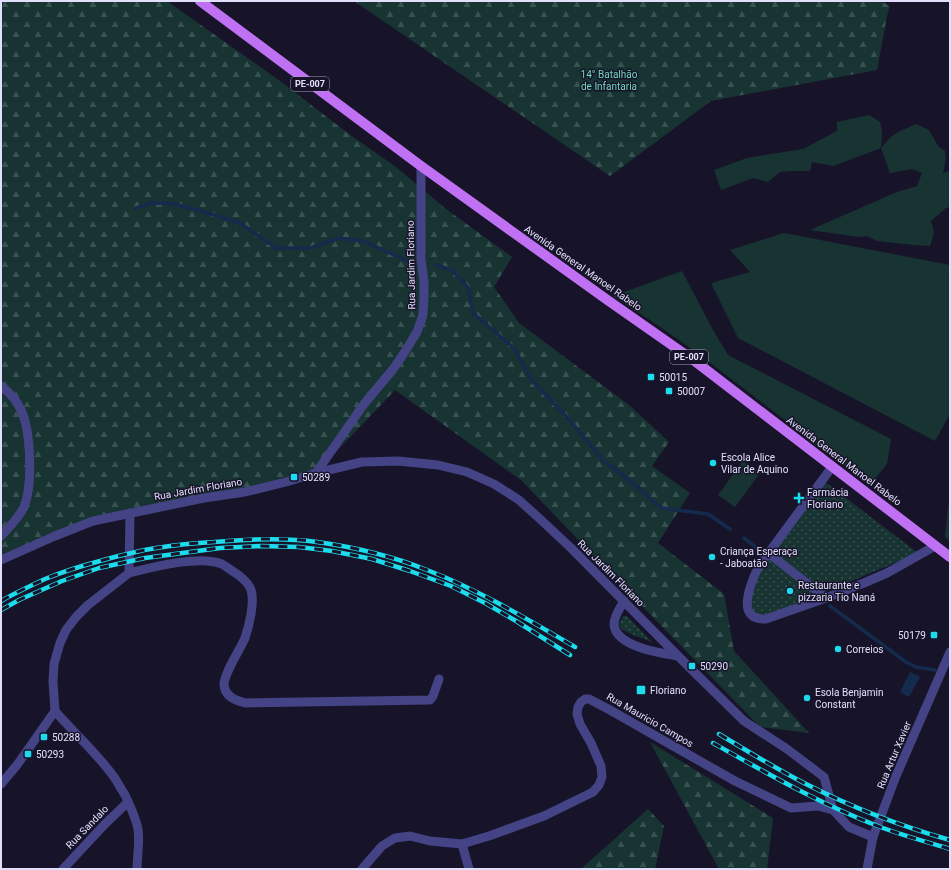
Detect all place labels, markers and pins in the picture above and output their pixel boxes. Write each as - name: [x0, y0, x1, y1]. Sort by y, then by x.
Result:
- marker: 50015: [646, 372, 656, 382]
- place label: 50015: [659, 372, 687, 383]
- marker: 50007: [664, 386, 674, 396]
- place label: 50007: [677, 386, 705, 397]
- place label: Escola Alice Vilar de Aquino: [721, 452, 789, 475]
- marker: Escola Alice Vilar de Aquino: [708, 458, 718, 468]
- marker: 50289: [289, 472, 299, 482]
- place label: 50289: [302, 472, 330, 483]
- place label: Farmácia Floriano: [807, 487, 849, 510]
- marker: Farmácia Floriano: [794, 493, 804, 503]
- place label: Criança Esperaça - Jaboatão: [720, 546, 798, 569]
- marker: Criança Esperaça - Jaboatão: [707, 552, 717, 562]
- place label: Restaurante e pizzaria Tio Naná: [798, 580, 875, 603]
- marker: Restaurante e pizzaria Tio Naná: [785, 586, 795, 596]
- place label: 50179: [898, 630, 926, 641]
- marker: 50179: [929, 630, 939, 640]
- marker: Correios: [833, 644, 843, 654]
- place label: Correios: [846, 644, 884, 655]
- marker: 50290: [687, 661, 697, 671]
- place label: 50290: [700, 661, 728, 672]
- marker: Floriano: [635, 684, 647, 696]
- place label: Floriano: [650, 685, 686, 696]
- place label: Esola Benjamin Constant: [815, 687, 884, 710]
- marker: Esola Benjamin Constant: [802, 693, 812, 703]
- marker: 50288: [39, 732, 49, 742]
- place label: 50288: [52, 732, 80, 743]
- marker: 50293: [23, 749, 33, 759]
- place label: 50293: [36, 749, 64, 760]

